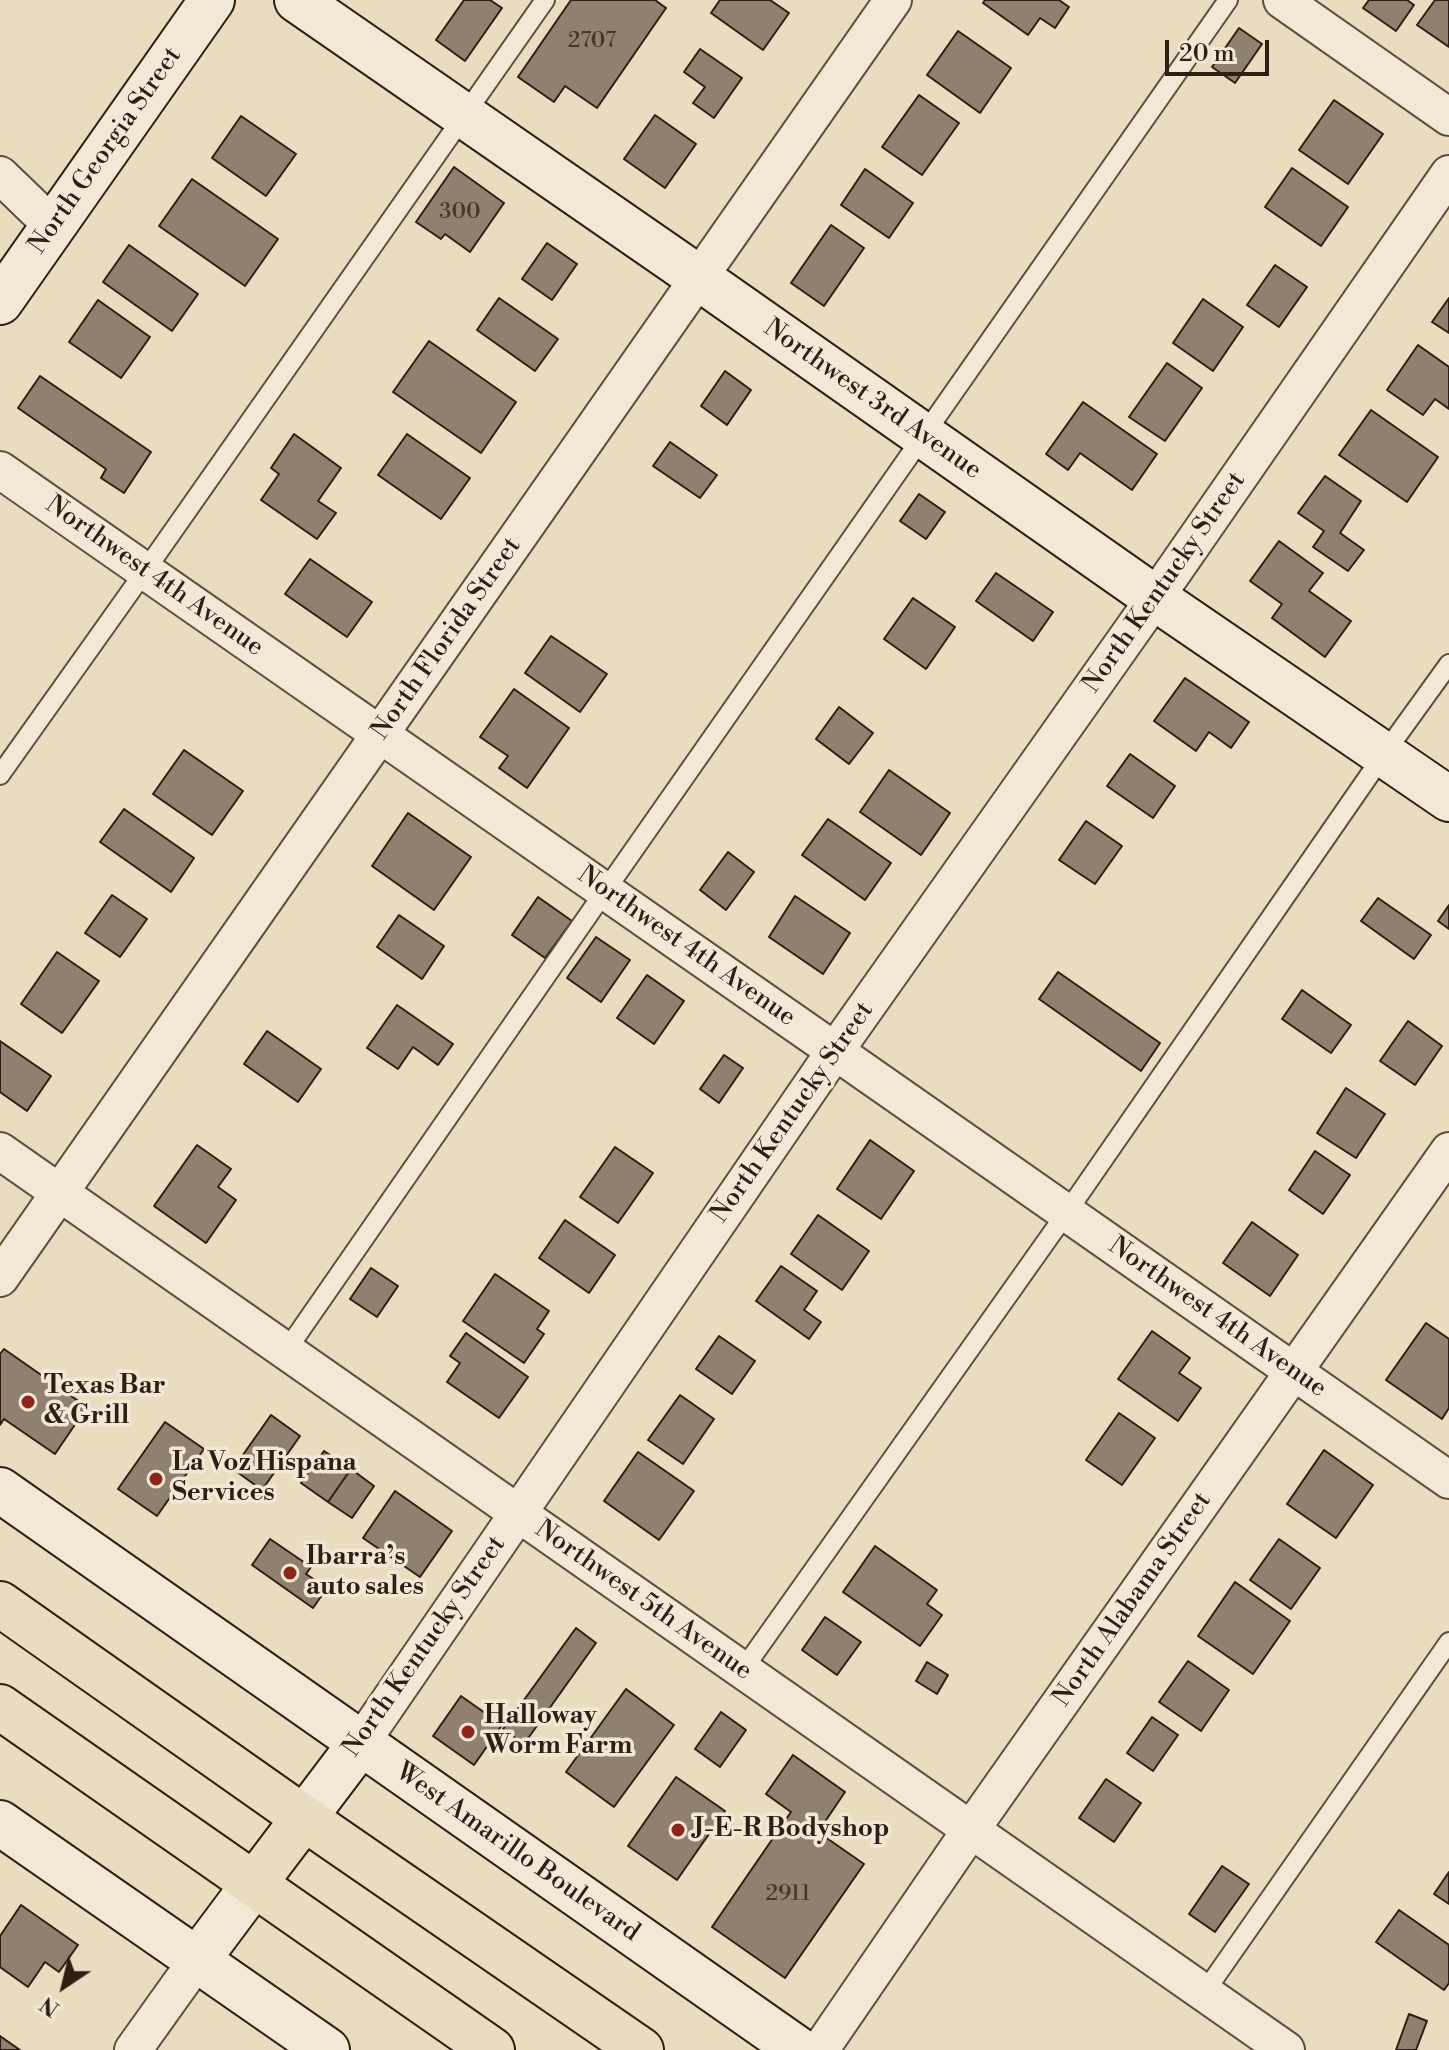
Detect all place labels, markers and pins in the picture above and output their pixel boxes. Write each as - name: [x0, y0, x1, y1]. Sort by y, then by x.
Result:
- place label: Texas Bar & Grill: [44, 1371, 166, 1432]
- marker: Texas Bar & Grill: [19, 1393, 37, 1411]
- place label: La Voz Hispana Services: [172, 1448, 357, 1510]
- marker: La Voz Hispana Services: [147, 1470, 165, 1488]
- place label: Ibarra’s auto sales: [306, 1542, 424, 1604]
- marker: Ibarra’s auto sales: [281, 1564, 299, 1582]
- place label: Halloway Worm Farm: [484, 1701, 632, 1762]
- marker: Halloway Worm Farm: [459, 1723, 477, 1741]
- place label: J-E-R Bodyshop: [694, 1814, 890, 1846]
- marker: J-E-R Bodyshop: [669, 1821, 687, 1839]

